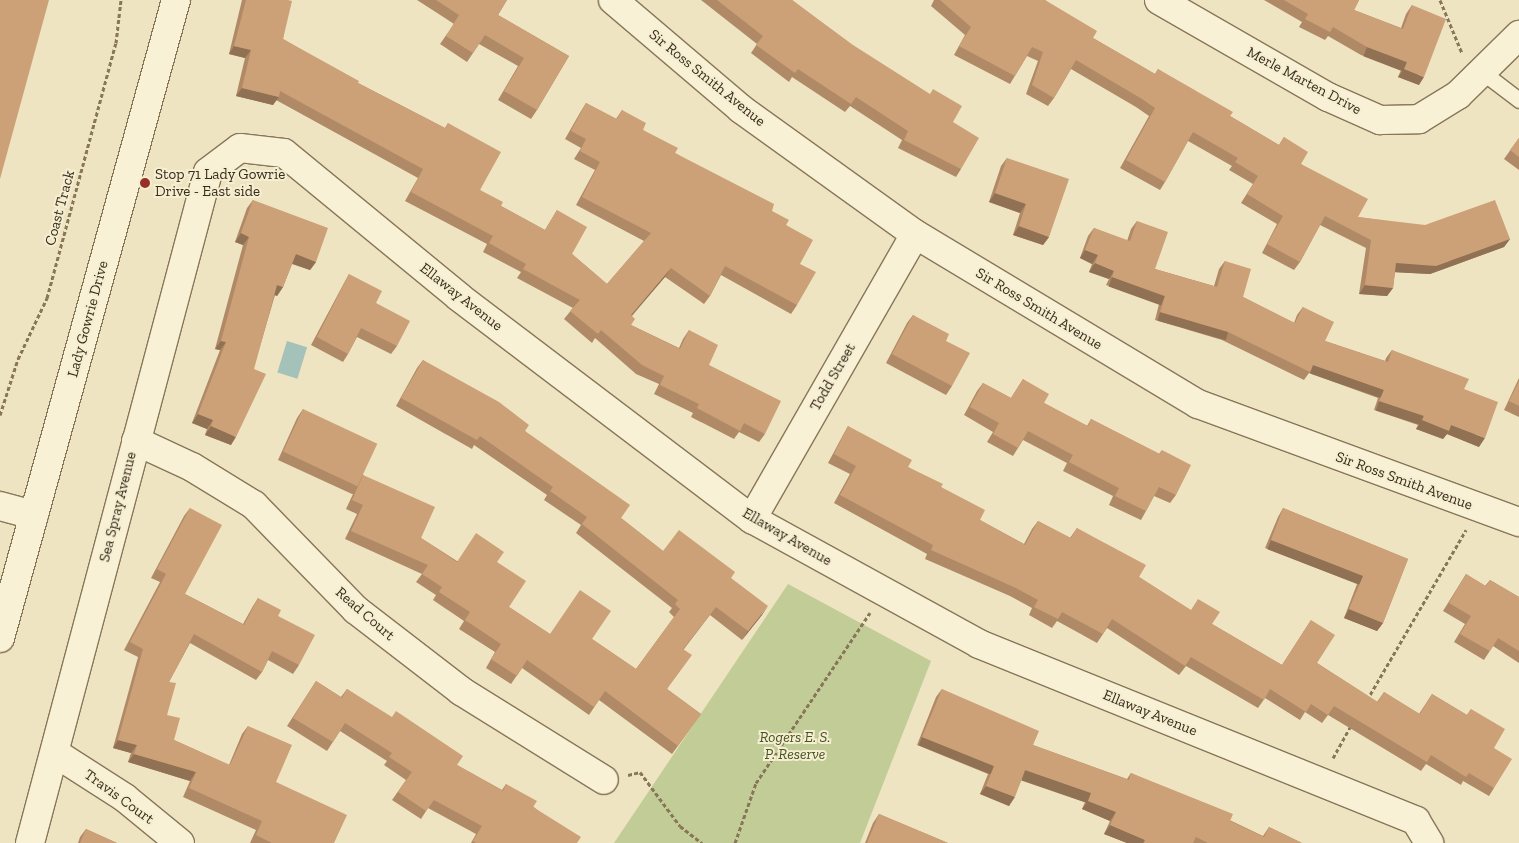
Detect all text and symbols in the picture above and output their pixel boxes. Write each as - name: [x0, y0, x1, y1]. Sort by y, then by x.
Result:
- street label: Sir Ross Smith Avenue: [645, 25, 769, 131]
- street label: Merle Marten Drive: [1244, 43, 1364, 119]
- place label: Stop 71 Lady Gowrie Drive - East side: [155, 165, 286, 200]
- street label: Coast Track: [41, 168, 79, 248]
- marker: Stop 71 Lady Gowrie Drive - East side: [139, 177, 151, 189]
- street label: Lady Gowrie Drive: [64, 259, 112, 379]
- street label: Ellaway Avenue: [416, 259, 506, 335]
- street label: Sir Ross Smith Avenue: [972, 264, 1106, 354]
- street label: Todd Street: [806, 340, 860, 414]
- street label: Sir Ross Smith Avenue: [1333, 448, 1475, 514]
- street label: Sea Spray Avenue: [96, 450, 140, 564]
- street label: Ellaway Avenue: [739, 504, 835, 570]
- street label: Read Court: [332, 583, 398, 645]
- street label: Ellaway Avenue: [1100, 686, 1200, 740]
- park label: Rogers E. S. P. Reserve: [760, 728, 830, 763]
- street label: Travis Court: [81, 766, 157, 828]

